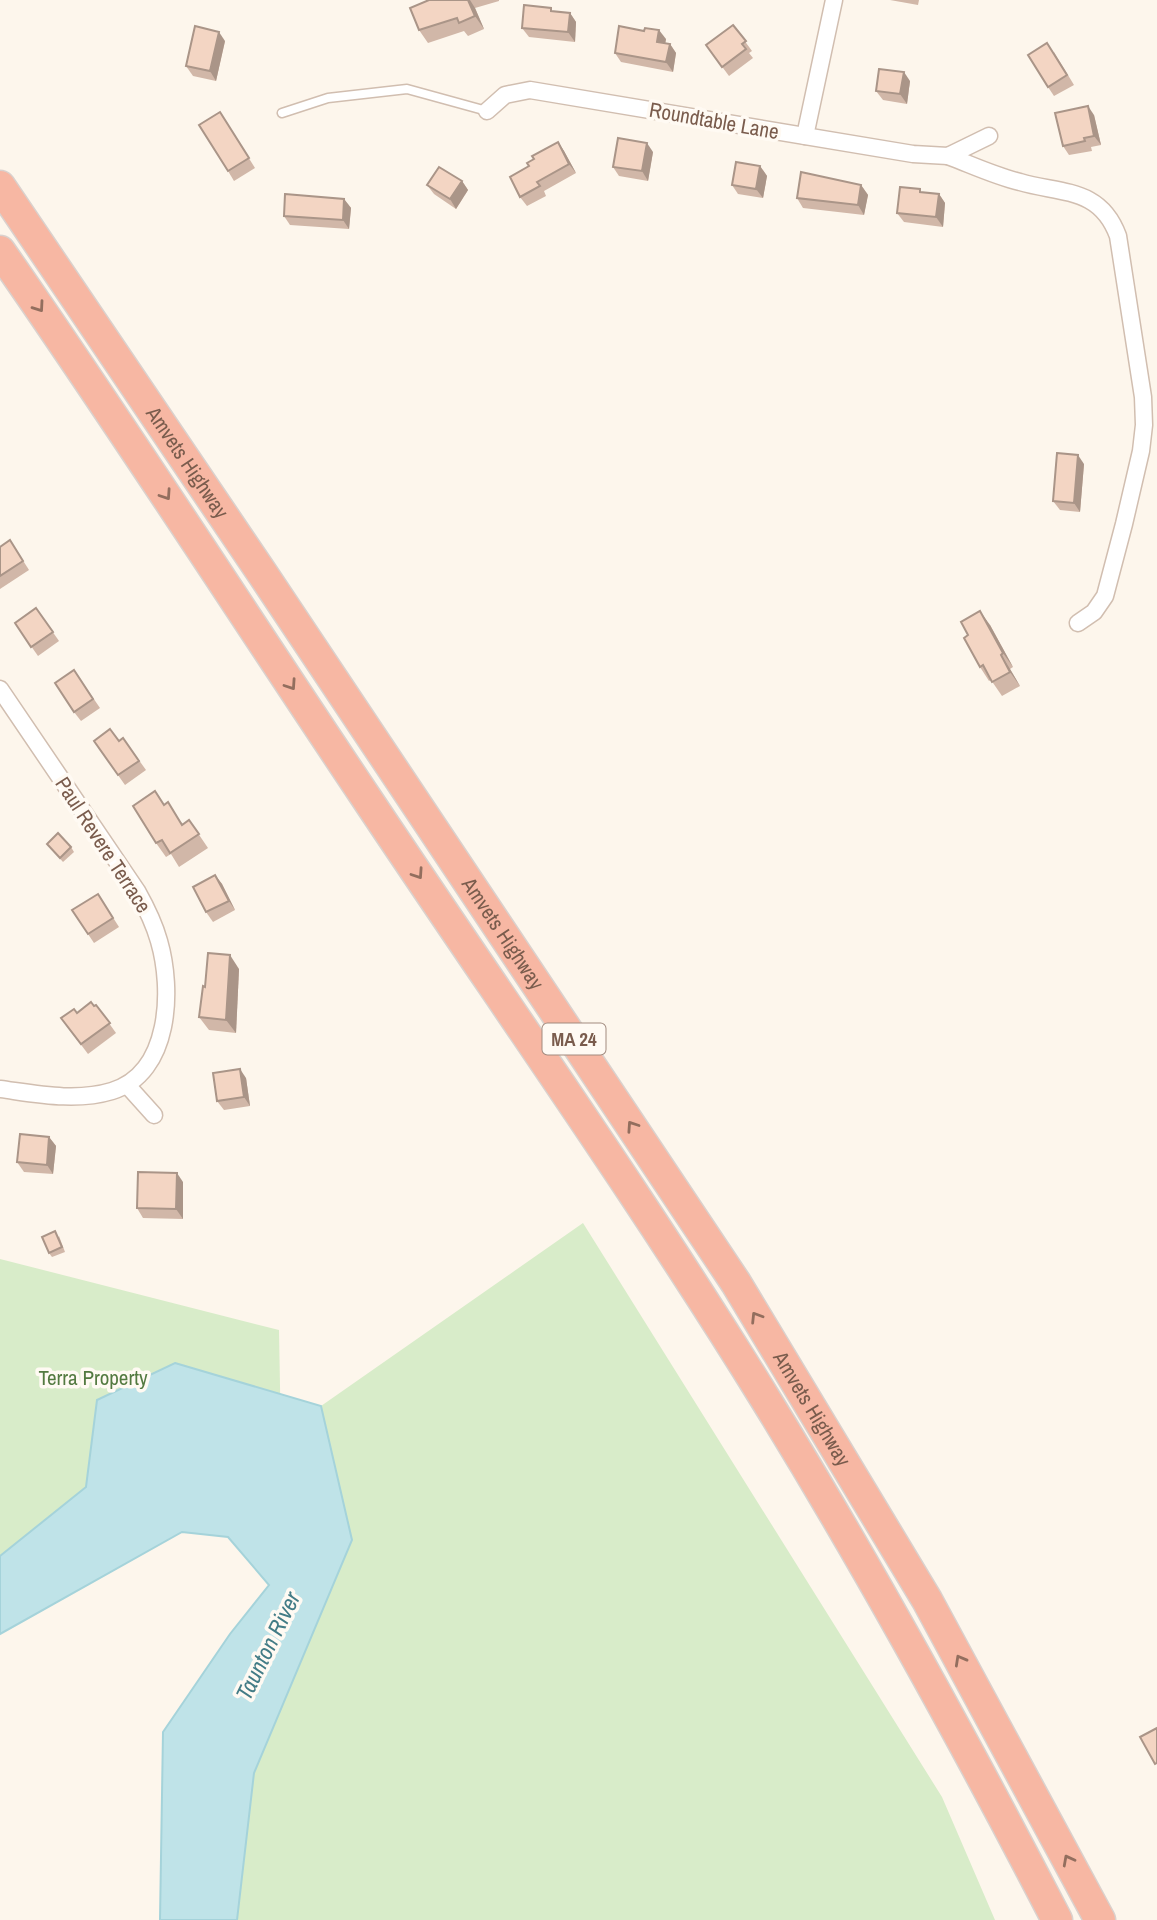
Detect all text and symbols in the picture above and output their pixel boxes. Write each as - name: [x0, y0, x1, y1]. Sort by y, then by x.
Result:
- street label: Roundtable Lane: [647, 95, 781, 146]
- one-way arrow: [31, 299, 43, 312]
- street label: Amvets Highway: [139, 400, 236, 524]
- one-way arrow: [158, 487, 171, 500]
- one-way arrow: [283, 678, 296, 691]
- street label: Paul Revere Terrace: [49, 771, 158, 918]
- one-way arrow: [410, 866, 422, 879]
- street label: Amvets Highway: [455, 871, 551, 996]
- road number: MA 24: [542, 1023, 606, 1054]
- one-way arrow: [628, 1121, 641, 1134]
- one-way arrow: [752, 1311, 765, 1324]
- street label: Amvets Highway: [766, 1345, 858, 1472]
- park label: Terra Property: [38, 1363, 148, 1392]
- water label: Taunton River: [228, 1586, 307, 1705]
- one-way arrow: [955, 1654, 968, 1667]
- one-way arrow: [1063, 1855, 1076, 1867]

